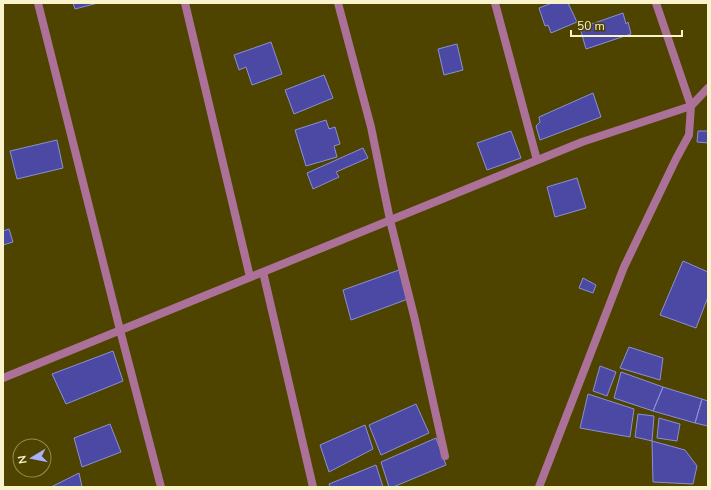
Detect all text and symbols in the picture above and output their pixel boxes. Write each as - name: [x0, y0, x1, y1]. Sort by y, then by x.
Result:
- scale bar: [571, 12, 682, 38]
- text: 50 m: [577, 18, 605, 34]
- north arrow: [12, 438, 52, 478]
- text: N: [15, 454, 31, 465]

